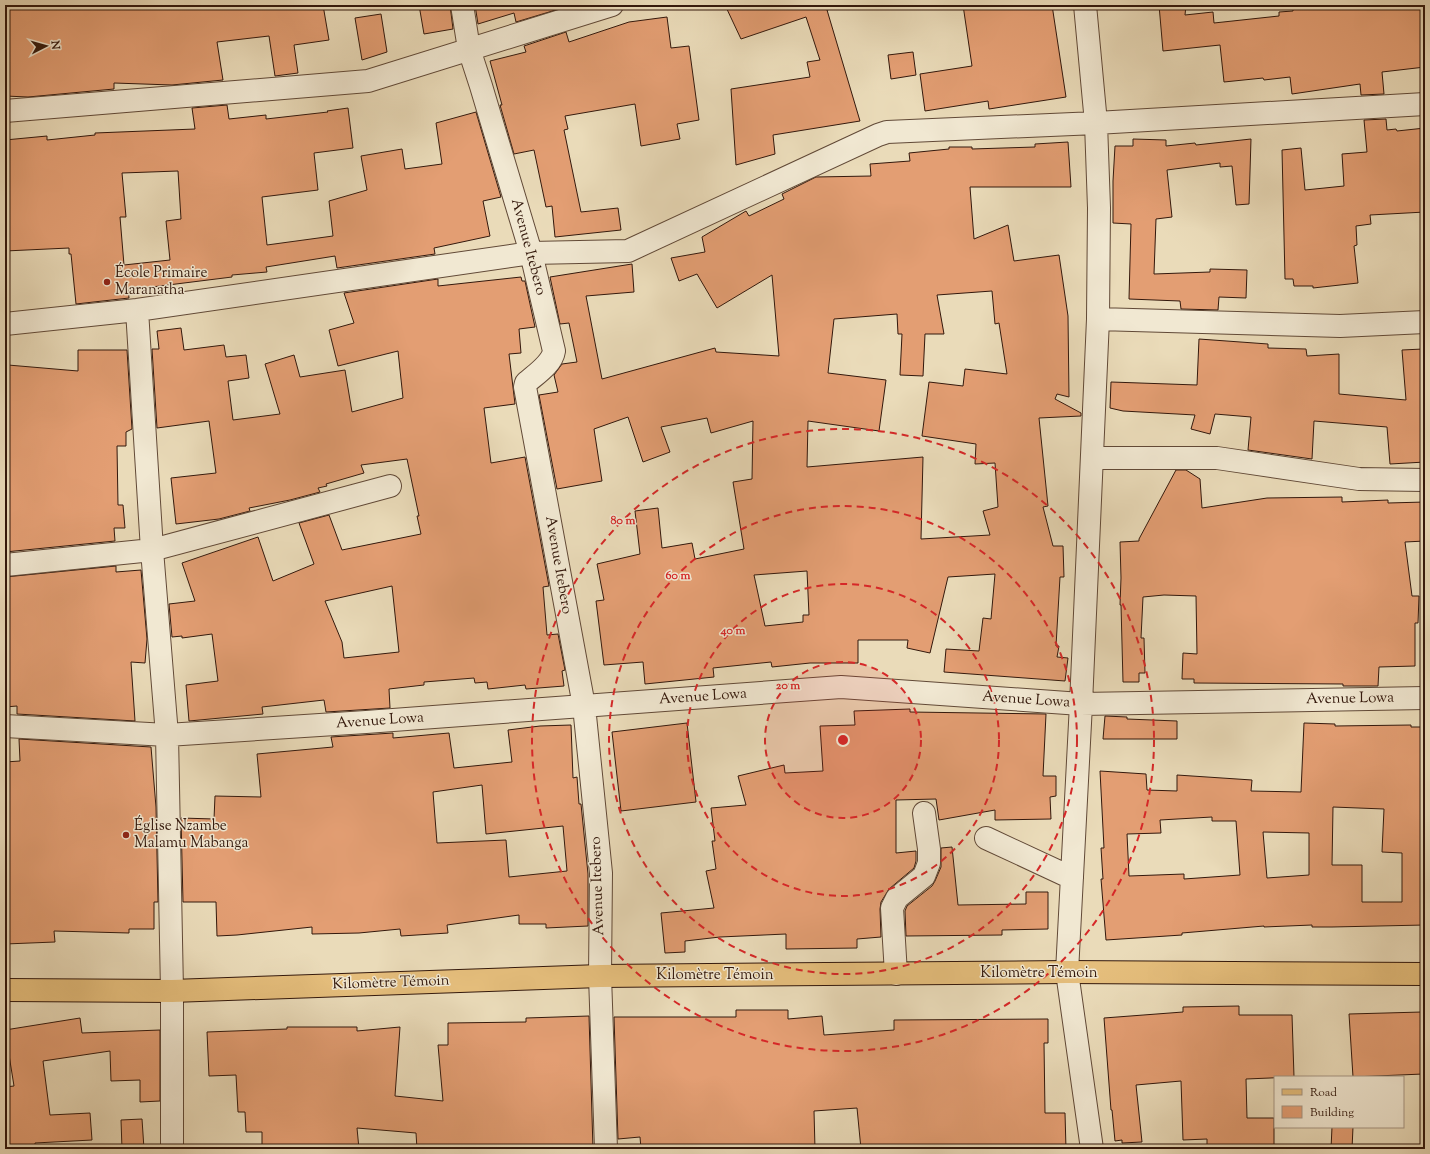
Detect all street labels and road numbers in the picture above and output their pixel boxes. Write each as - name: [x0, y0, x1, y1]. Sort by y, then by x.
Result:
- street label: Avenue Itebero: [505, 196, 551, 298]
- street label: Avenue Itebero: [539, 514, 577, 616]
- street label: Avenue Lowa: [658, 683, 748, 711]
- street label: Avenue Lowa: [981, 686, 1071, 714]
- street label: Avenue Lowa: [1306, 688, 1394, 710]
- street label: Avenue Lowa: [335, 707, 425, 735]
- street label: Avenue Itebero: [586, 836, 610, 936]
- street label: Kilomètre Témoin: [980, 963, 1098, 984]
- street label: Kilomètre Témoin: [656, 965, 774, 986]
- street label: Kilomètre Témoin: [332, 970, 450, 996]

